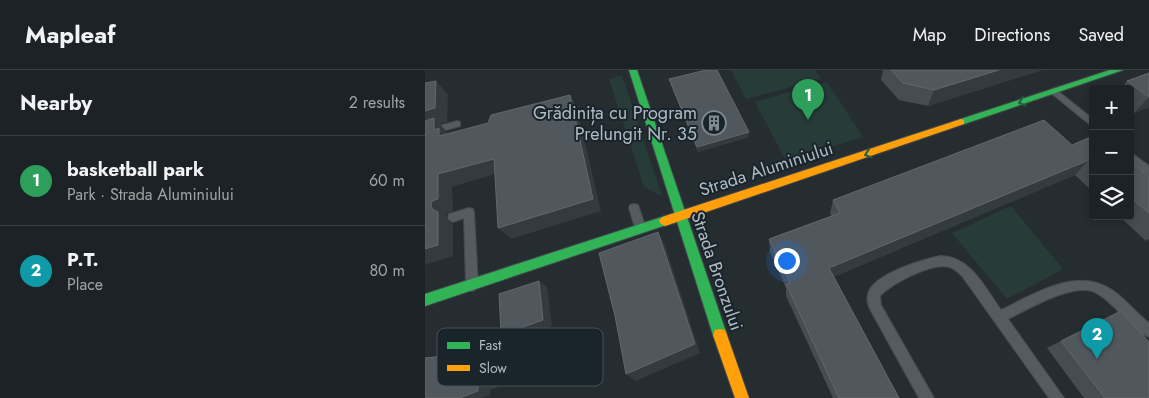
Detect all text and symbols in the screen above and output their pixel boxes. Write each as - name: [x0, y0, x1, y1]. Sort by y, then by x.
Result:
- text: Mapleaf: [25, 17, 116, 52]
- text: Map: [913, 22, 946, 48]
- text: Directions: [974, 22, 1050, 48]
- text: Saved: [1078, 22, 1124, 48]
- pin: 1: [792, 79, 824, 120]
- map controls: [1089, 85, 1134, 220]
- button: +: [1089, 85, 1134, 130]
- text: Nearby: [20, 88, 92, 118]
- text: 2 results: [349, 91, 405, 114]
- one-way arrow: [1019, 96, 1027, 106]
- place label: Grădinița cu Program Prelungit Nr. 35: [533, 100, 697, 147]
- building icon: Grădinița cu Program Prelungit Nr. 35: [701, 110, 727, 136]
- button: −: [1089, 130, 1134, 175]
- street label: Strada Aluminiului: [696, 135, 836, 203]
- one-way arrow: [865, 148, 873, 158]
- text: basketball park: [67, 156, 204, 183]
- text: 1: [32, 169, 40, 192]
- text: 60 m: [369, 169, 405, 192]
- button: layers: [1089, 175, 1134, 220]
- text: Park · Strada Aluminiului: [67, 183, 234, 206]
- street label: Strada Bronzului: [684, 208, 750, 334]
- text: P.T.: [67, 246, 99, 273]
- your location: [774, 248, 800, 274]
- text: 2: [31, 259, 41, 282]
- text: 80 m: [369, 259, 405, 282]
- text: Place: [67, 273, 103, 296]
- pin: 2: [1081, 318, 1113, 359]
- legend: [437, 328, 603, 386]
- text: Fast: [479, 335, 502, 355]
- text: Slow: [479, 358, 507, 378]

